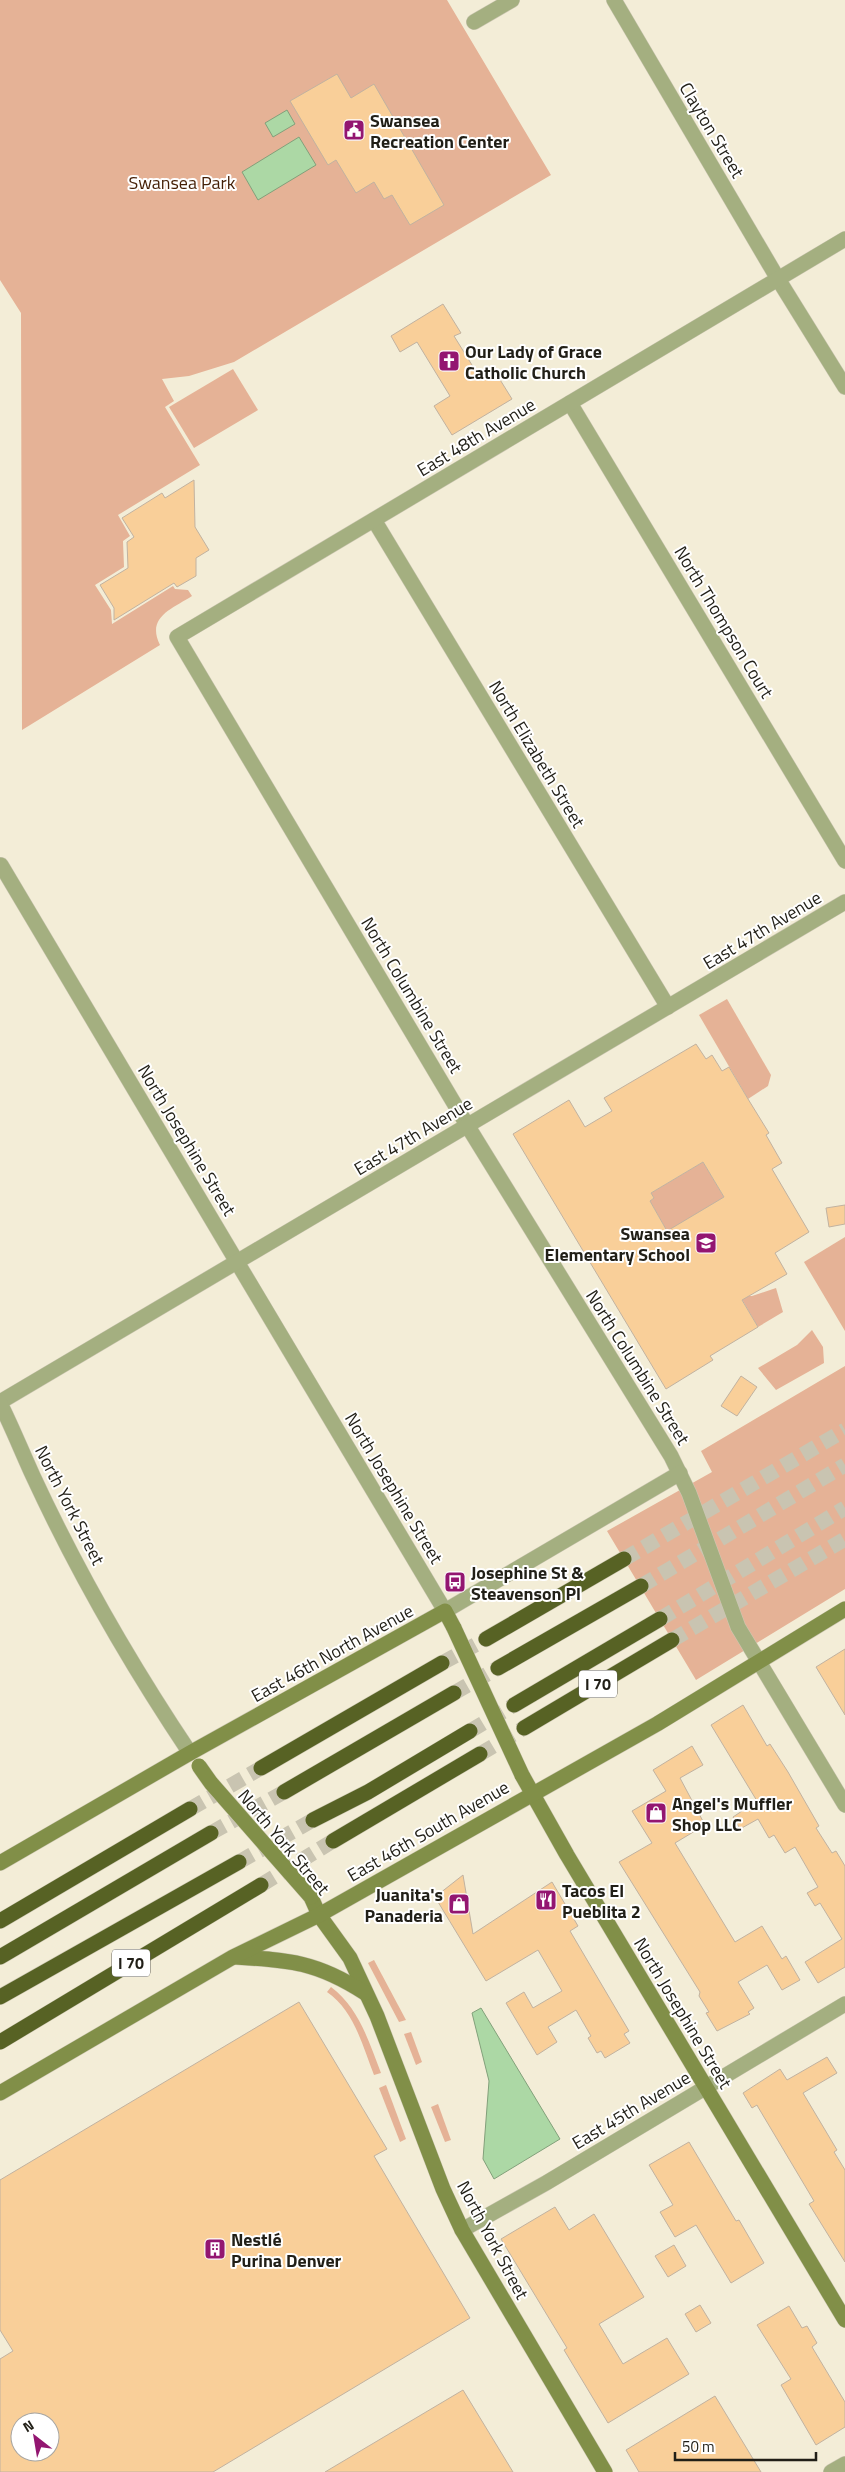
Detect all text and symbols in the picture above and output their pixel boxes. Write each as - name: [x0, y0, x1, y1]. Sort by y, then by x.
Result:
- street label: Clayton Street: [673, 77, 752, 184]
- place label: Swansea Recreation Center: [370, 107, 509, 155]
- public building icon: Swansea Recreation Center: [342, 118, 366, 142]
- park label: Swansea Park: [129, 169, 236, 196]
- place label: Our Lady of Grace Catholic Church: [465, 338, 602, 386]
- church icon: Our Lady of Grace Catholic Church: [437, 349, 461, 373]
- street label: East 48th Avenue: [412, 391, 540, 483]
- street label: North Thompson Court: [668, 541, 781, 704]
- street label: North Elizabeth Street: [482, 675, 592, 833]
- street label: East 47th Avenue: [698, 884, 826, 976]
- street label: North Columbine Street: [355, 912, 470, 1079]
- street label: North Josephine Street: [131, 1059, 243, 1221]
- street label: East 47th Avenue: [349, 1090, 477, 1182]
- place label: Swansea Elementary School: [545, 1220, 690, 1268]
- school or university icon: Swansea Elementary School: [694, 1231, 718, 1255]
- street label: North Columbine Street: [579, 1284, 697, 1450]
- street label: North Josephine Street: [338, 1407, 450, 1569]
- street label: North York Street: [28, 1441, 112, 1570]
- place label: Josephine St & Steavenson Pl: [471, 1559, 584, 1607]
- bus stop icon: Josephine St & Steavenson Pl: [443, 1570, 467, 1594]
- street label: East 46th North Avenue: [246, 1597, 418, 1709]
- road number: I 70: [579, 1670, 617, 1698]
- street label: East 46th South Avenue: [342, 1774, 514, 1888]
- street label: North York Street: [232, 1783, 337, 1901]
- place label: Angel's Muffler Shop LLC: [672, 1790, 792, 1838]
- shop icon: Angel's Muffler Shop LLC: [644, 1801, 668, 1825]
- place label: Tacos El Pueblita 2: [562, 1877, 641, 1925]
- place label: Juanita's Panaderia: [365, 1881, 443, 1929]
- restaurant icon: Tacos El Pueblita 2: [534, 1888, 558, 1912]
- shop icon: Juanita's Panaderia: [447, 1892, 471, 1916]
- street label: North Josephine Street: [627, 1932, 739, 2094]
- road number: I 70: [112, 1950, 150, 1976]
- street label: East 45th Avenue: [567, 2064, 695, 2156]
- street label: North York Street: [450, 2176, 536, 2305]
- place label: Nestlé Purina Denver: [231, 2226, 342, 2274]
- building icon: Nestlé Purina Denver: [203, 2237, 227, 2261]
- north arrow: [10, 2412, 60, 2462]
- text: N: [18, 2414, 38, 2437]
- scale bar: [675, 2430, 816, 2462]
- text: 50 m: [682, 2435, 715, 2458]

